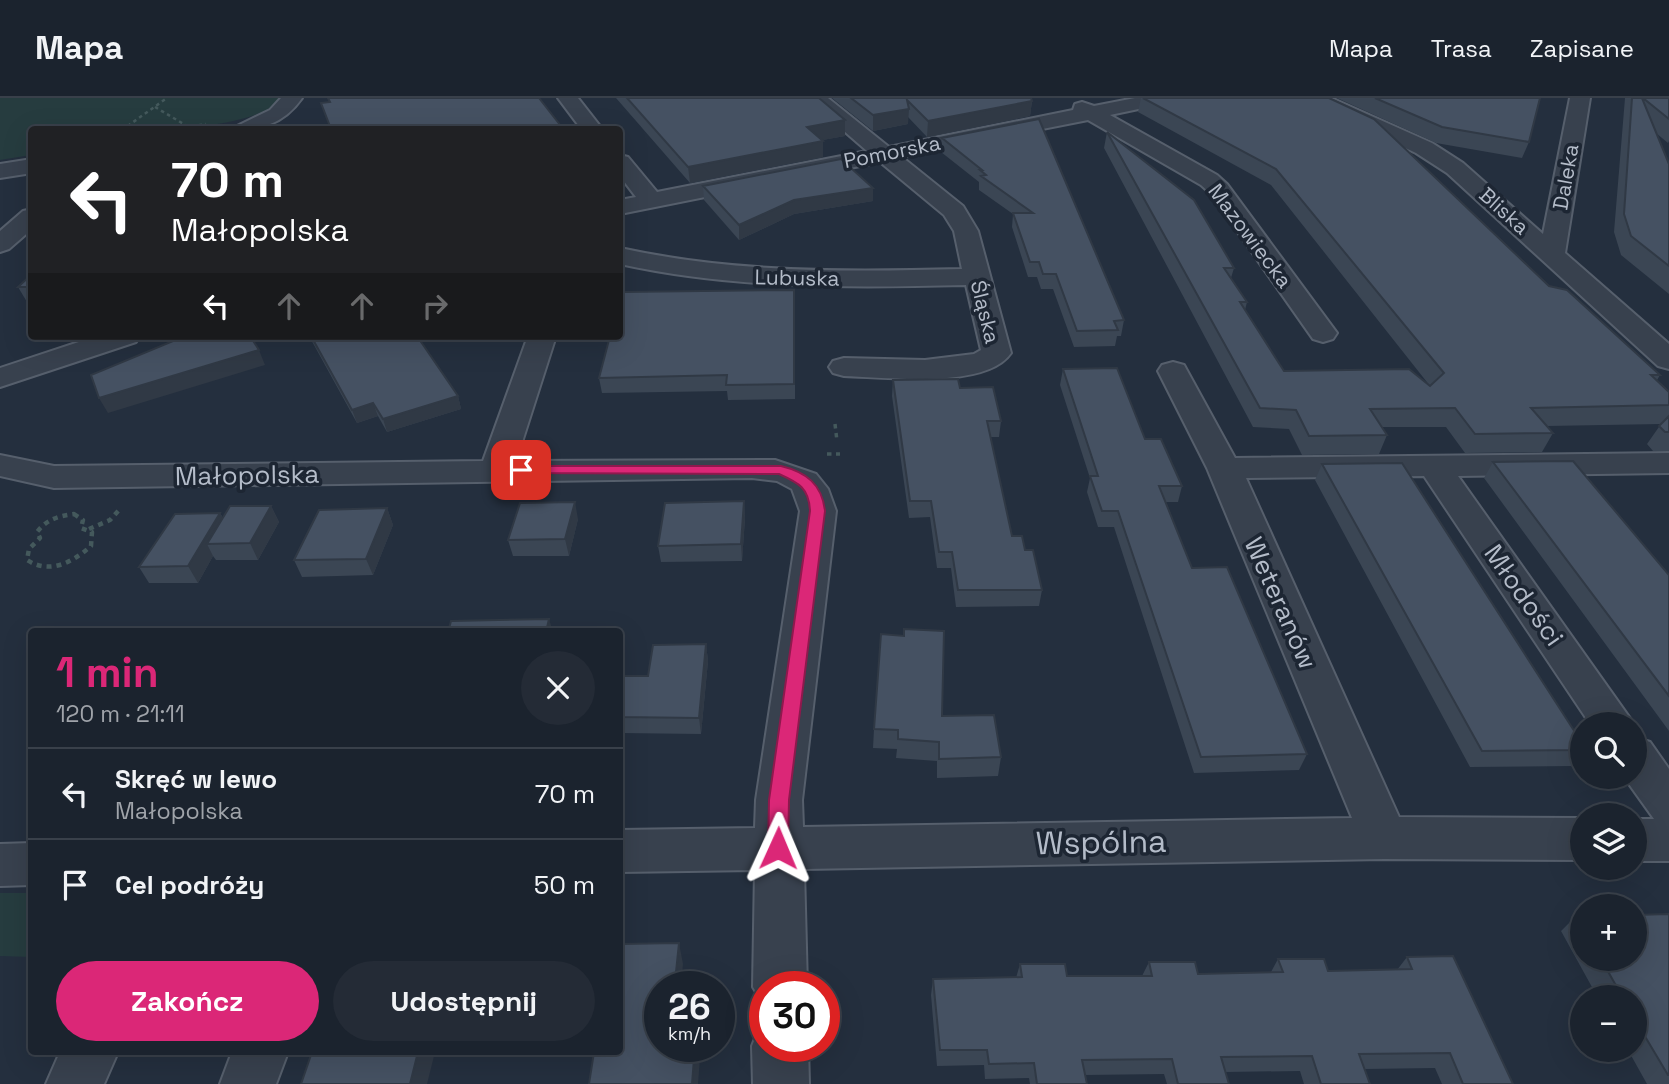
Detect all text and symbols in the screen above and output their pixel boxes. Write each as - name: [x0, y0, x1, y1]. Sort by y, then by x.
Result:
- text: Mapa: [35, 27, 123, 69]
- text: Mapa: [1329, 33, 1393, 64]
- text: Trasa: [1431, 33, 1492, 64]
- text: Zapisane: [1530, 33, 1634, 64]
- street label: Pomorska: [841, 129, 943, 174]
- street label: Daleka: [1546, 142, 1585, 212]
- text: 70 m: [171, 149, 284, 211]
- icon: left: [56, 154, 147, 245]
- street label: Mazowiecka: [1202, 178, 1298, 293]
- street label: Bliska: [1474, 181, 1535, 240]
- text: Małopolska: [171, 210, 349, 250]
- street label: Lubuska: [754, 263, 840, 292]
- street label: Śląska: [965, 277, 1006, 346]
- icon: left: [197, 287, 235, 325]
- icon: ahead: [270, 287, 308, 325]
- icon: ahead: [343, 287, 381, 325]
- icon: right: [416, 287, 454, 325]
- pin: [491, 440, 551, 500]
- icon: arrive: [502, 451, 540, 489]
- street label: Małopolska: [174, 457, 320, 493]
- street label: Weteranów: [1237, 532, 1325, 674]
- street label: Młodości: [1477, 537, 1571, 653]
- text: 1 min: [56, 646, 159, 699]
- button: close: [521, 651, 595, 725]
- text: 120 m · 21:11: [56, 699, 185, 729]
- map controls: [1570, 712, 1647, 1062]
- button: search: [1570, 712, 1647, 789]
- text: Skręć w lewo: [115, 762, 277, 796]
- icon: left: [56, 775, 94, 813]
- text: 70 m: [535, 777, 595, 811]
- text: Małopolska: [115, 796, 243, 826]
- button: layers: [1570, 803, 1647, 880]
- position arrow: [741, 811, 815, 885]
- street label: Wspólna: [1035, 821, 1167, 863]
- icon: arrive: [56, 866, 94, 904]
- text: Cel podróży: [115, 868, 264, 902]
- text: 50 m: [534, 868, 595, 902]
- button: +: [1570, 894, 1647, 971]
- button: Zakończ: [56, 961, 319, 1041]
- button: Udostępnij: [333, 961, 595, 1041]
- speed limit sign: 30: [749, 971, 840, 1062]
- text: 26: [668, 985, 711, 1029]
- button: −: [1570, 985, 1647, 1062]
- text: km/h: [668, 1022, 711, 1045]

